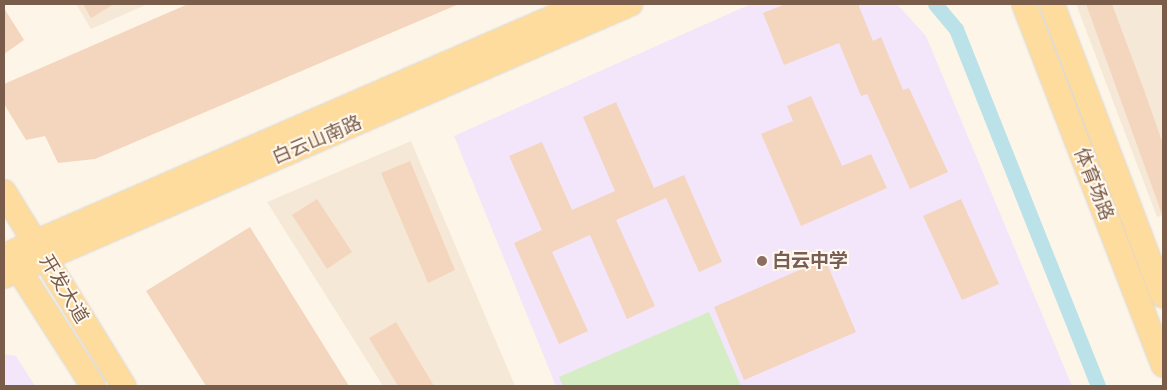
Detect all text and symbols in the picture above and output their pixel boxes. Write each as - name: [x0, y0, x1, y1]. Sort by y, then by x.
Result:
- street label: 白云山南路: [269, 111, 365, 169]
- street label: 体育场路: [1070, 144, 1118, 224]
- place label: 白云中学: [772, 250, 848, 272]
- street label: 开发大道: [35, 251, 93, 327]
- marker: 白云中学: [756, 255, 768, 267]

